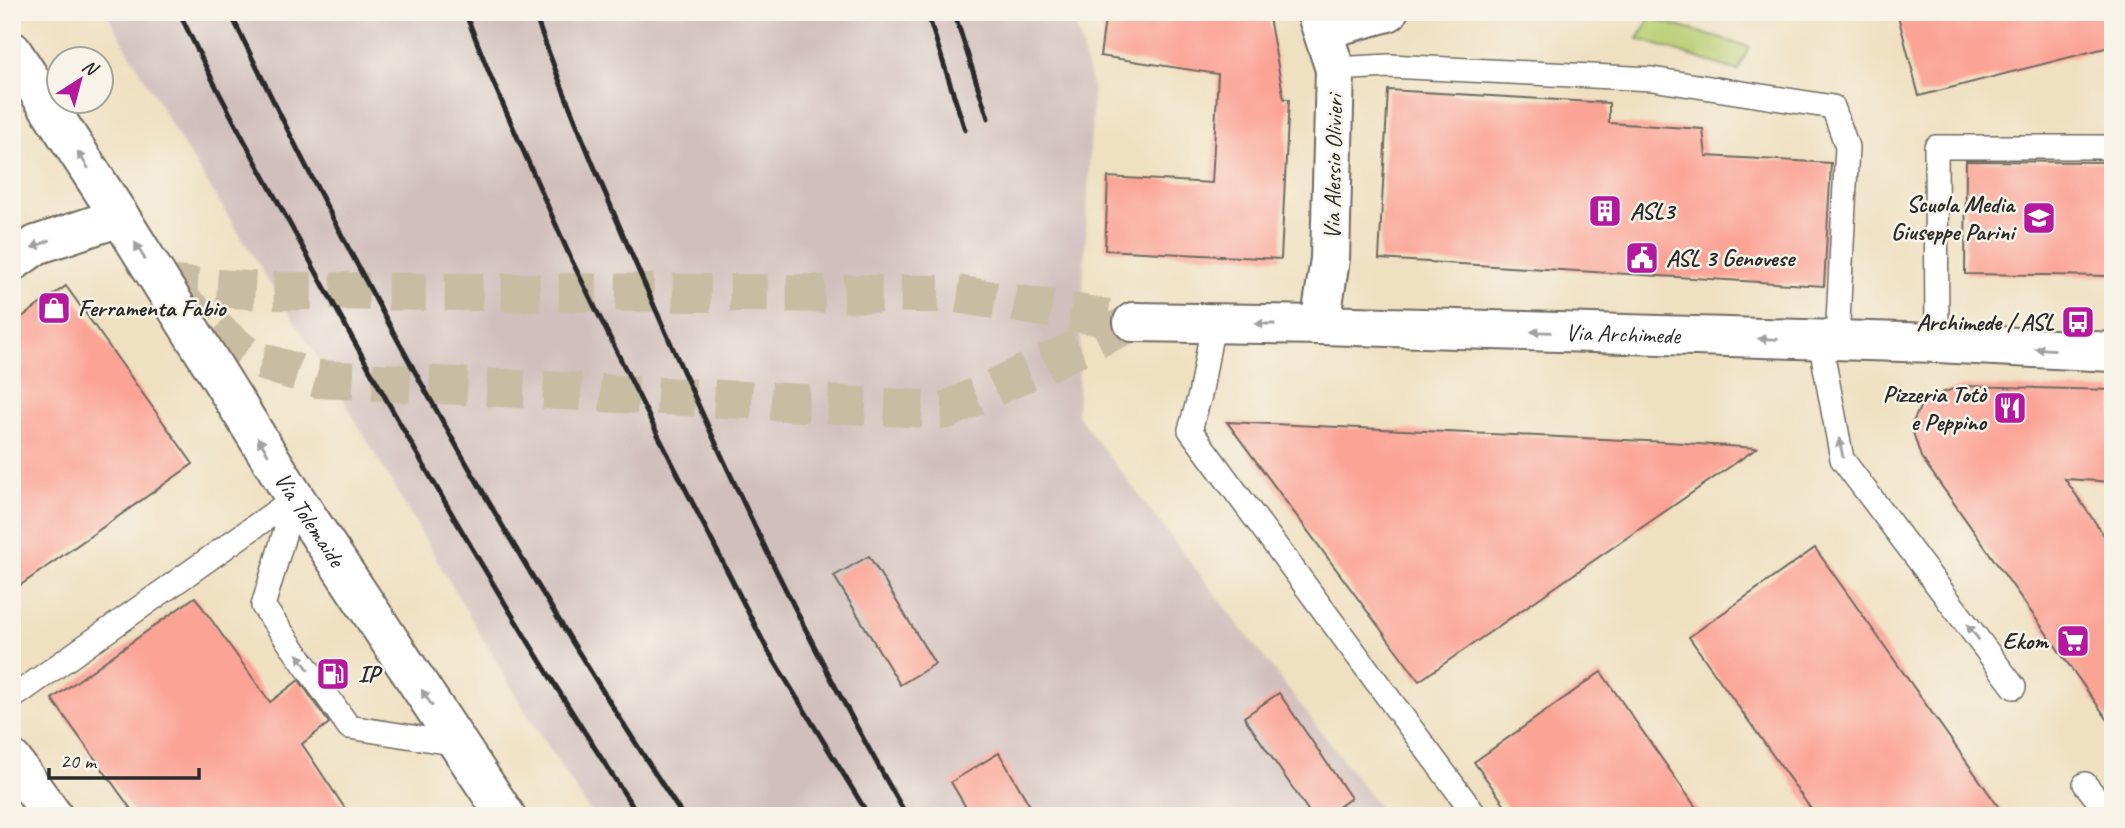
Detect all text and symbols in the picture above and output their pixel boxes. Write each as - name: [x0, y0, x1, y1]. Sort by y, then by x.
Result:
- north arrow: [46, 46, 116, 116]
- text: N: [78, 54, 104, 82]
- street label: Via Alessio Olivieri: [1317, 91, 1349, 240]
- one-way arrow: [76, 151, 90, 169]
- place label: Scuola Media Giuseppe Parini: [1891, 189, 2017, 247]
- building icon: ASL3: [1586, 192, 1624, 230]
- place label: ASL3: [1630, 196, 1677, 226]
- school or university icon: Scuola Media Giuseppe Parini: [2020, 199, 2058, 237]
- one-way arrow: [31, 239, 52, 250]
- public building icon: ASL 3 Genovese: [1623, 239, 1661, 277]
- one-way arrow: [134, 241, 146, 260]
- place label: ASL 3 Genovese: [1666, 243, 1796, 273]
- shop icon: Ferramenta Fabio: [35, 289, 73, 327]
- place label: Ferramenta Fabio: [78, 293, 228, 323]
- bus stop icon: Archimede / ASL: [2059, 303, 2097, 341]
- place label: Archimede / ASL: [1916, 307, 2055, 337]
- street label: Via Archimede: [1565, 317, 1683, 351]
- one-way arrow: [1253, 318, 1275, 330]
- one-way arrow: [1530, 327, 1552, 338]
- one-way arrow: [1757, 333, 1779, 344]
- one-way arrow: [2033, 343, 2055, 354]
- place label: Pizzeria Totò e Peppino: [1883, 379, 1988, 437]
- restaurant icon: Pizzeria Totò e Peppino: [1991, 389, 2029, 427]
- one-way arrow: [256, 436, 269, 456]
- one-way arrow: [1835, 437, 1846, 459]
- street label: Via Tolemaide: [268, 467, 353, 574]
- supermarket icon: Ekom: [2054, 622, 2092, 660]
- one-way arrow: [1966, 623, 1980, 641]
- place label: Ekom: [2003, 626, 2049, 656]
- one-way arrow: [296, 653, 310, 671]
- fuel station icon: IP: [314, 655, 352, 693]
- place label: IP: [358, 659, 383, 689]
- one-way arrow: [421, 688, 434, 708]
- scale bar: [49, 737, 200, 781]
- text: 20 m: [60, 748, 98, 774]

